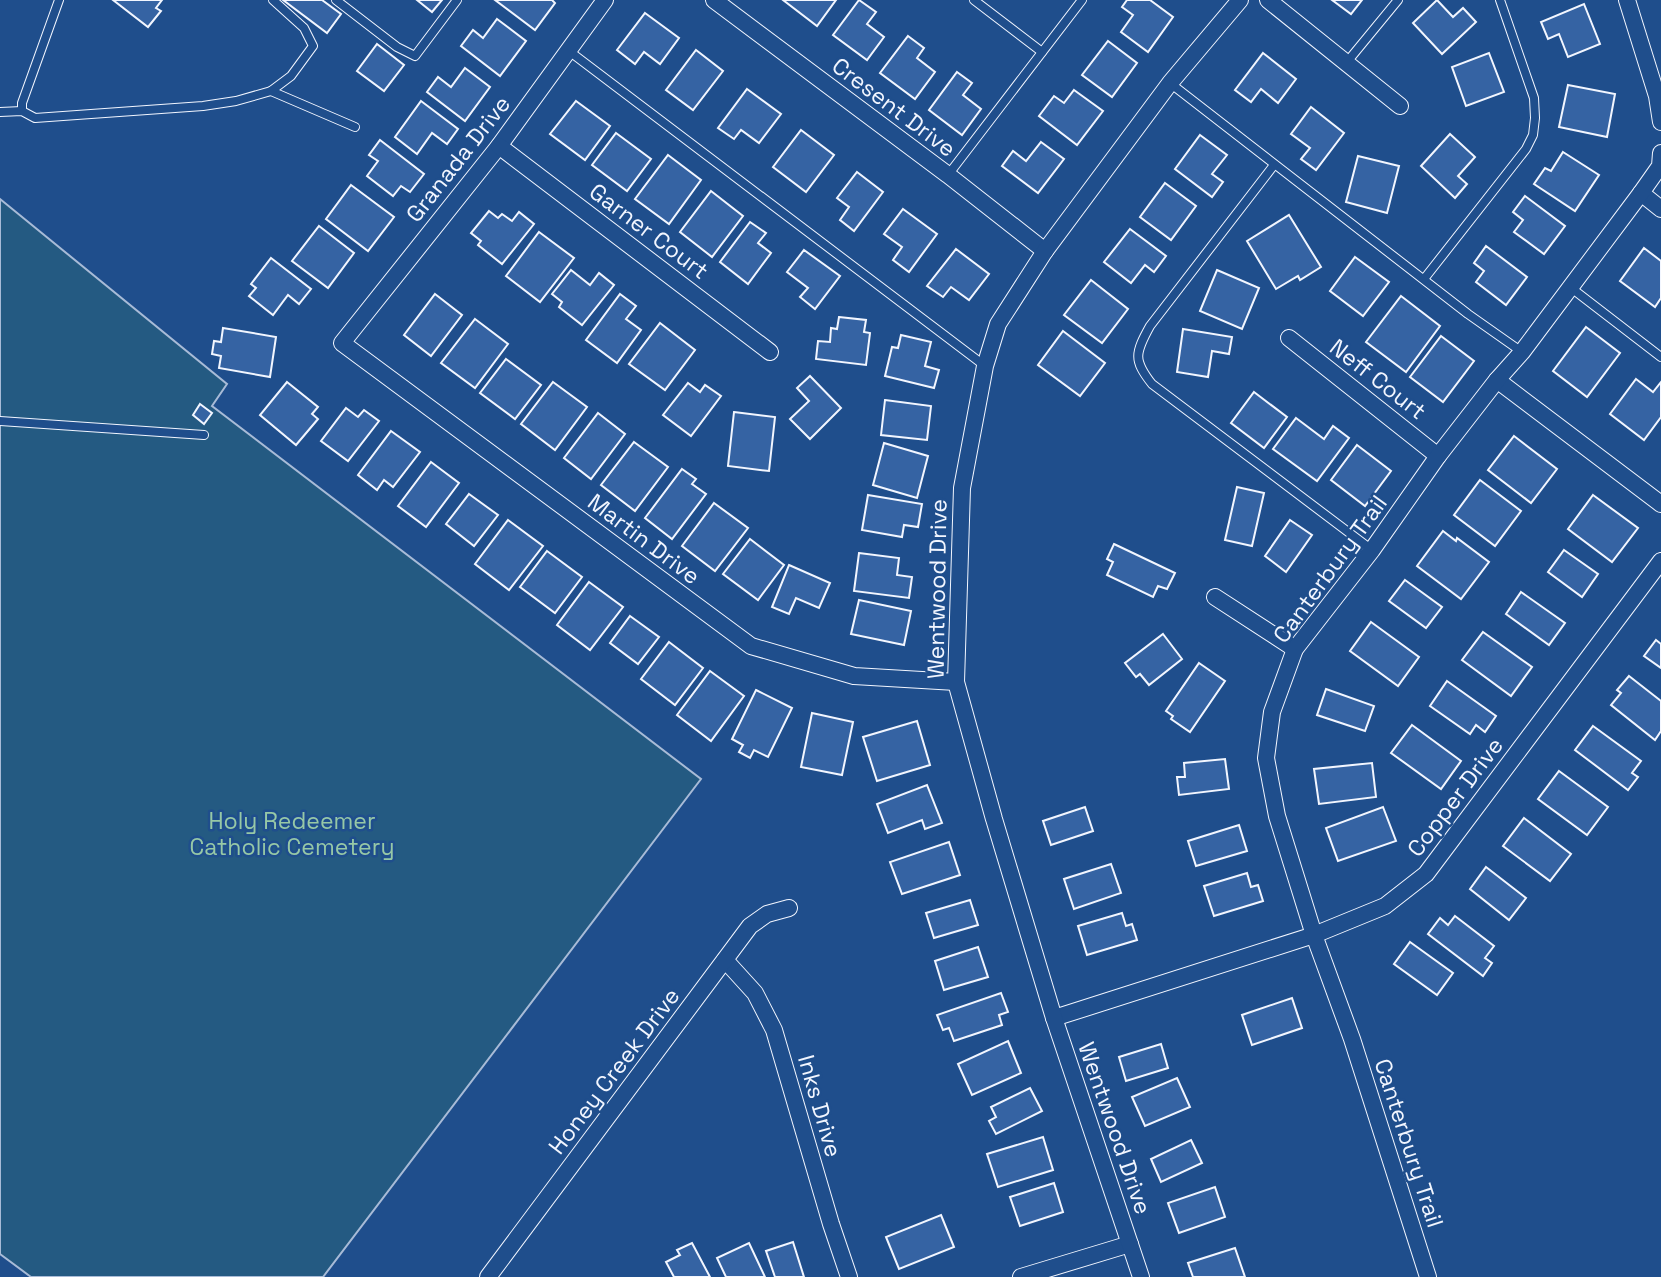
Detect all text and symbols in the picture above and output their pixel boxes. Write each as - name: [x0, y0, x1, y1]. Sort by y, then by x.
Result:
- street label: Cresent Drive: [826, 51, 962, 163]
- street label: Granada Drive: [399, 90, 517, 228]
- street label: Garner Court: [583, 176, 715, 286]
- street label: Neff Court: [1324, 332, 1432, 426]
- street label: Martin Drive: [582, 487, 706, 591]
- street label: Canterbury Trail: [1266, 489, 1394, 649]
- street label: Wentwood Drive: [920, 499, 954, 679]
- street label: Copper Drive: [1400, 731, 1510, 863]
- park label: Holy Redeemer Catholic Cemetery: [190, 806, 394, 862]
- street label: Honey Creek Drive: [542, 982, 686, 1160]
- street label: Wentwood Drive: [1071, 1038, 1159, 1218]
- street label: Inks Drive: [791, 1051, 849, 1161]
- street label: Canterbury Trail: [1368, 1055, 1450, 1231]

